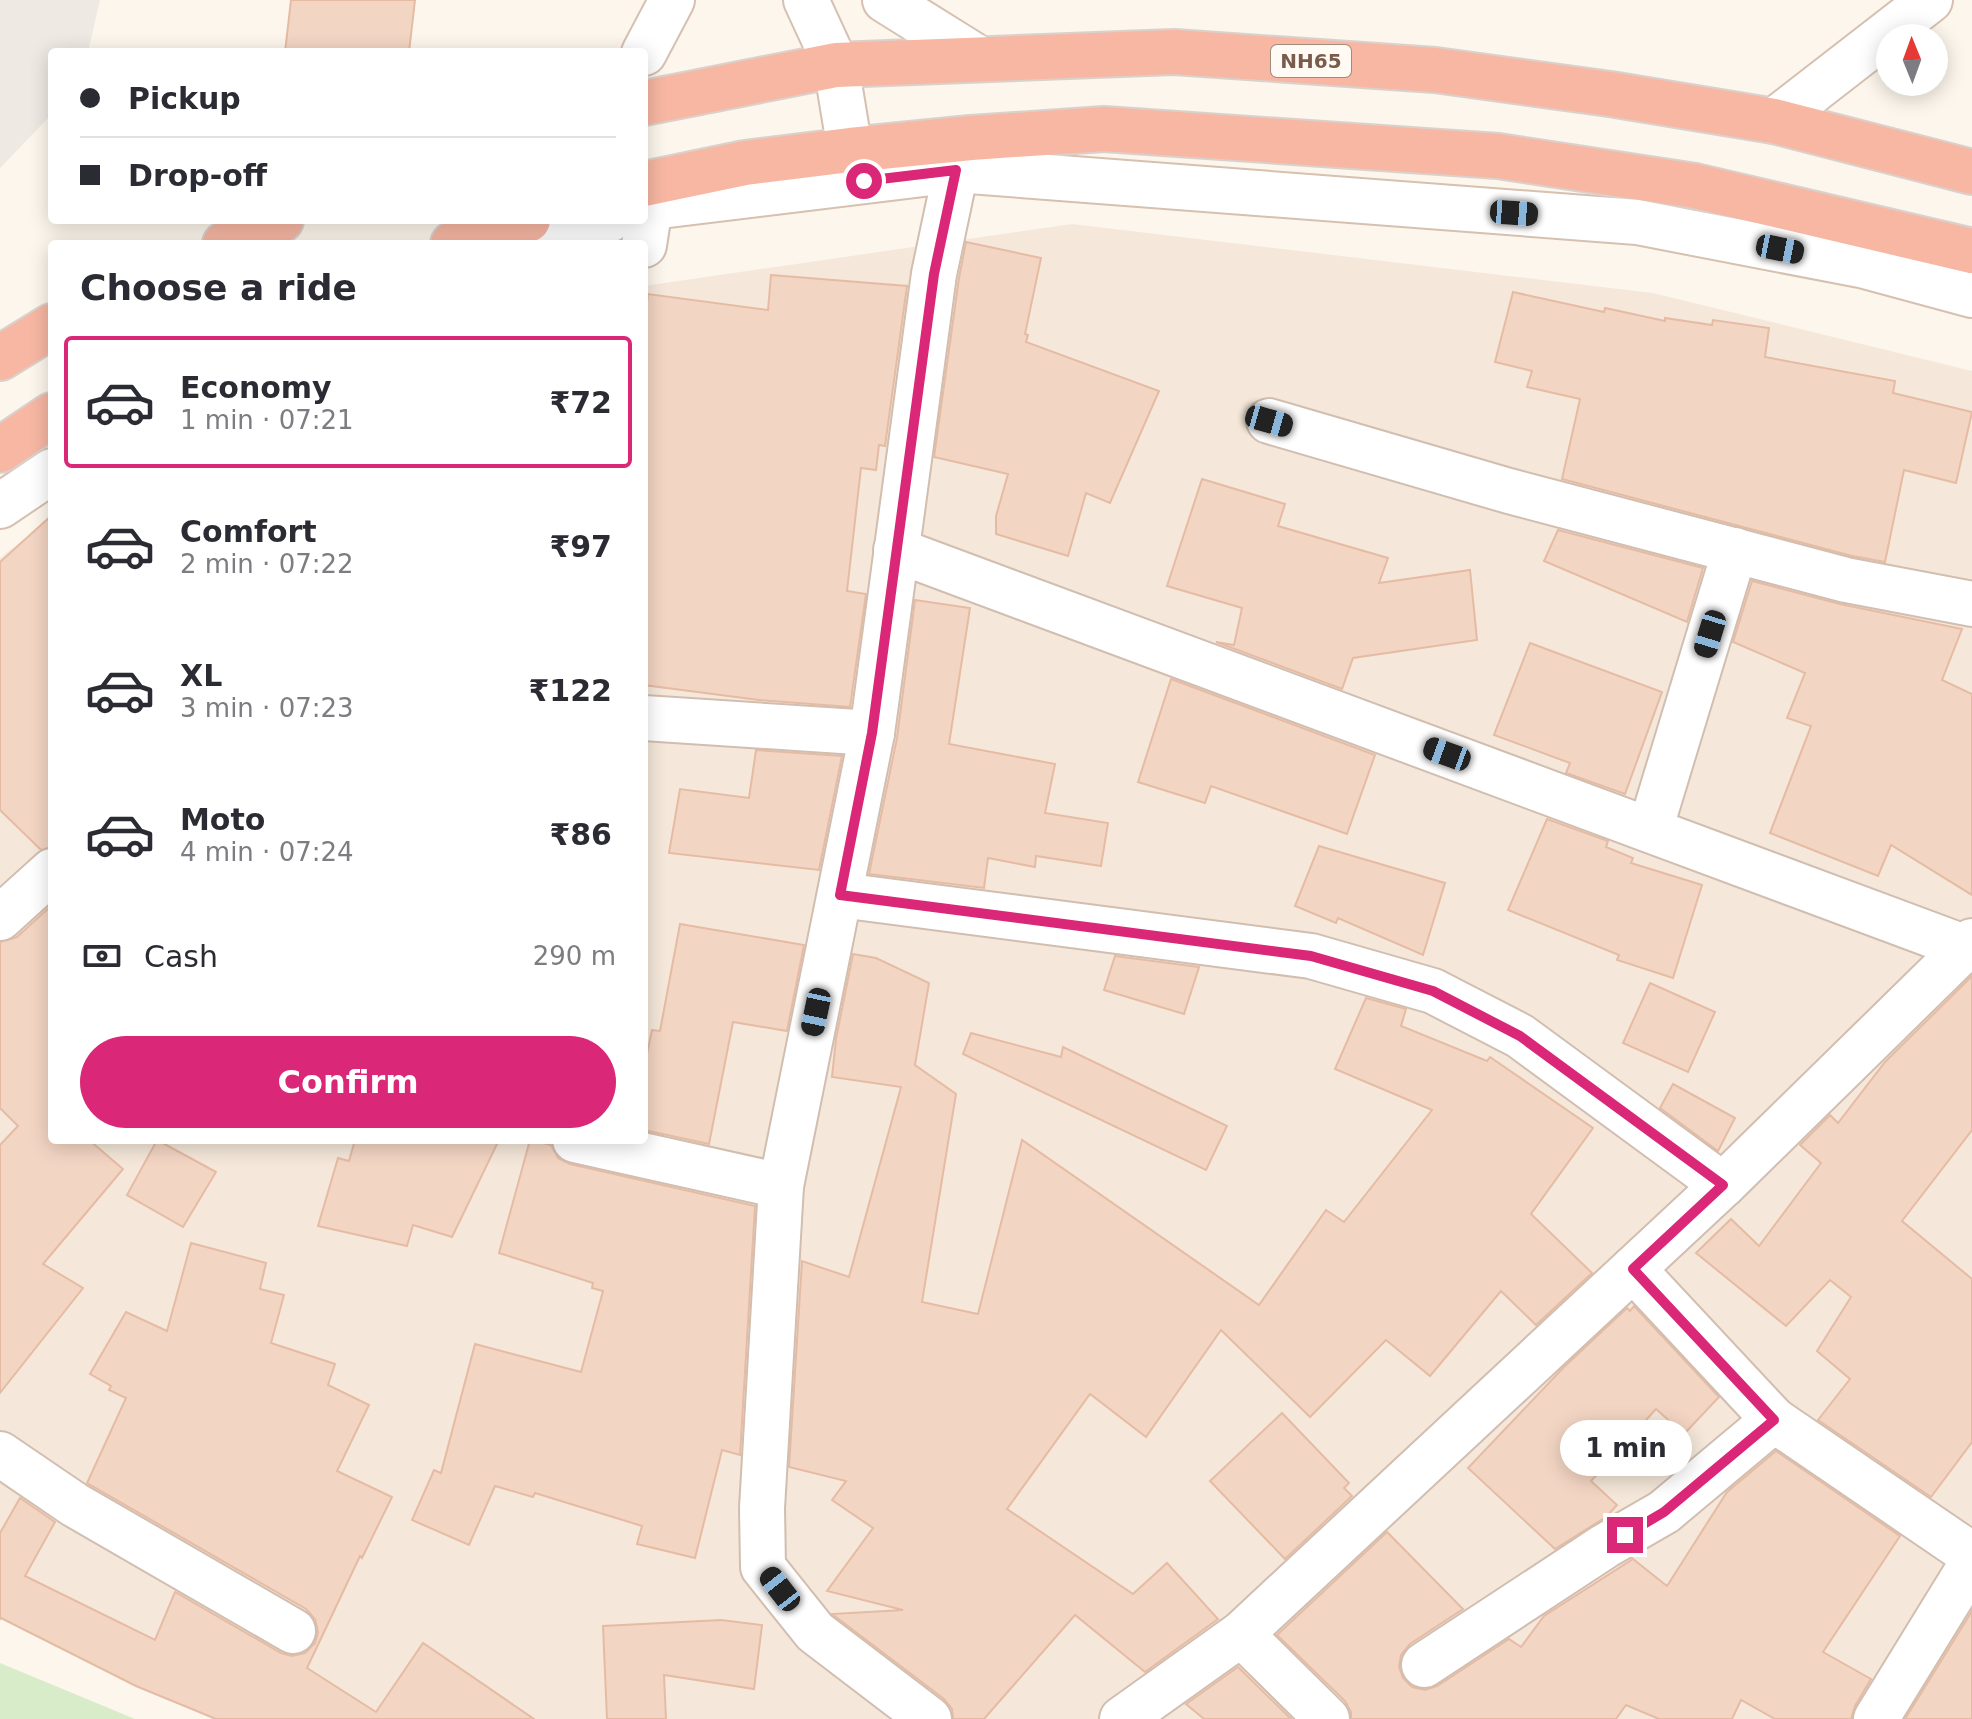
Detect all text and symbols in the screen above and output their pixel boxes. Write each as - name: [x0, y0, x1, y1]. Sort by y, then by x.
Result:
- north arrow: [1876, 24, 1948, 96]
- map controls: [1876, 24, 1948, 96]
- road number: NH65: [1271, 45, 1351, 77]
- text: Pickup: [128, 81, 241, 116]
- text: Drop-off: [128, 158, 267, 193]
- route start: [846, 163, 882, 199]
- car: [1489, 199, 1539, 227]
- car: [1754, 233, 1806, 265]
- text: Choose a ride: [80, 267, 357, 308]
- icon: car: [84, 366, 156, 438]
- text: Economy: [180, 370, 332, 405]
- text: ₹72: [549, 385, 612, 420]
- car: [1243, 403, 1295, 439]
- text: 1 min · 07:21: [180, 405, 354, 435]
- icon: car: [84, 510, 156, 582]
- text: Comfort: [180, 514, 317, 549]
- text: ₹97: [549, 529, 612, 564]
- text: 2 min · 07:22: [180, 549, 354, 579]
- car: [1692, 608, 1728, 660]
- icon: car: [84, 654, 156, 726]
- text: XL: [180, 658, 222, 693]
- text: ₹122: [529, 673, 612, 708]
- text: 3 min · 07:23: [180, 693, 354, 723]
- car: [1420, 735, 1474, 773]
- icon: car: [84, 798, 156, 870]
- text: Moto: [180, 802, 265, 837]
- text: ₹86: [549, 817, 612, 852]
- text: 4 min · 07:24: [180, 837, 354, 867]
- icon: cash: [80, 934, 124, 978]
- text: Cash: [144, 939, 218, 974]
- text: 290 m: [533, 941, 616, 971]
- car: [799, 986, 833, 1038]
- button: Confirm: [80, 1036, 616, 1128]
- callout: 1 min: [1559, 1419, 1691, 1475]
- text: 1 min: [1585, 1433, 1667, 1463]
- route end: [1607, 1517, 1643, 1553]
- car: [756, 1563, 804, 1615]

